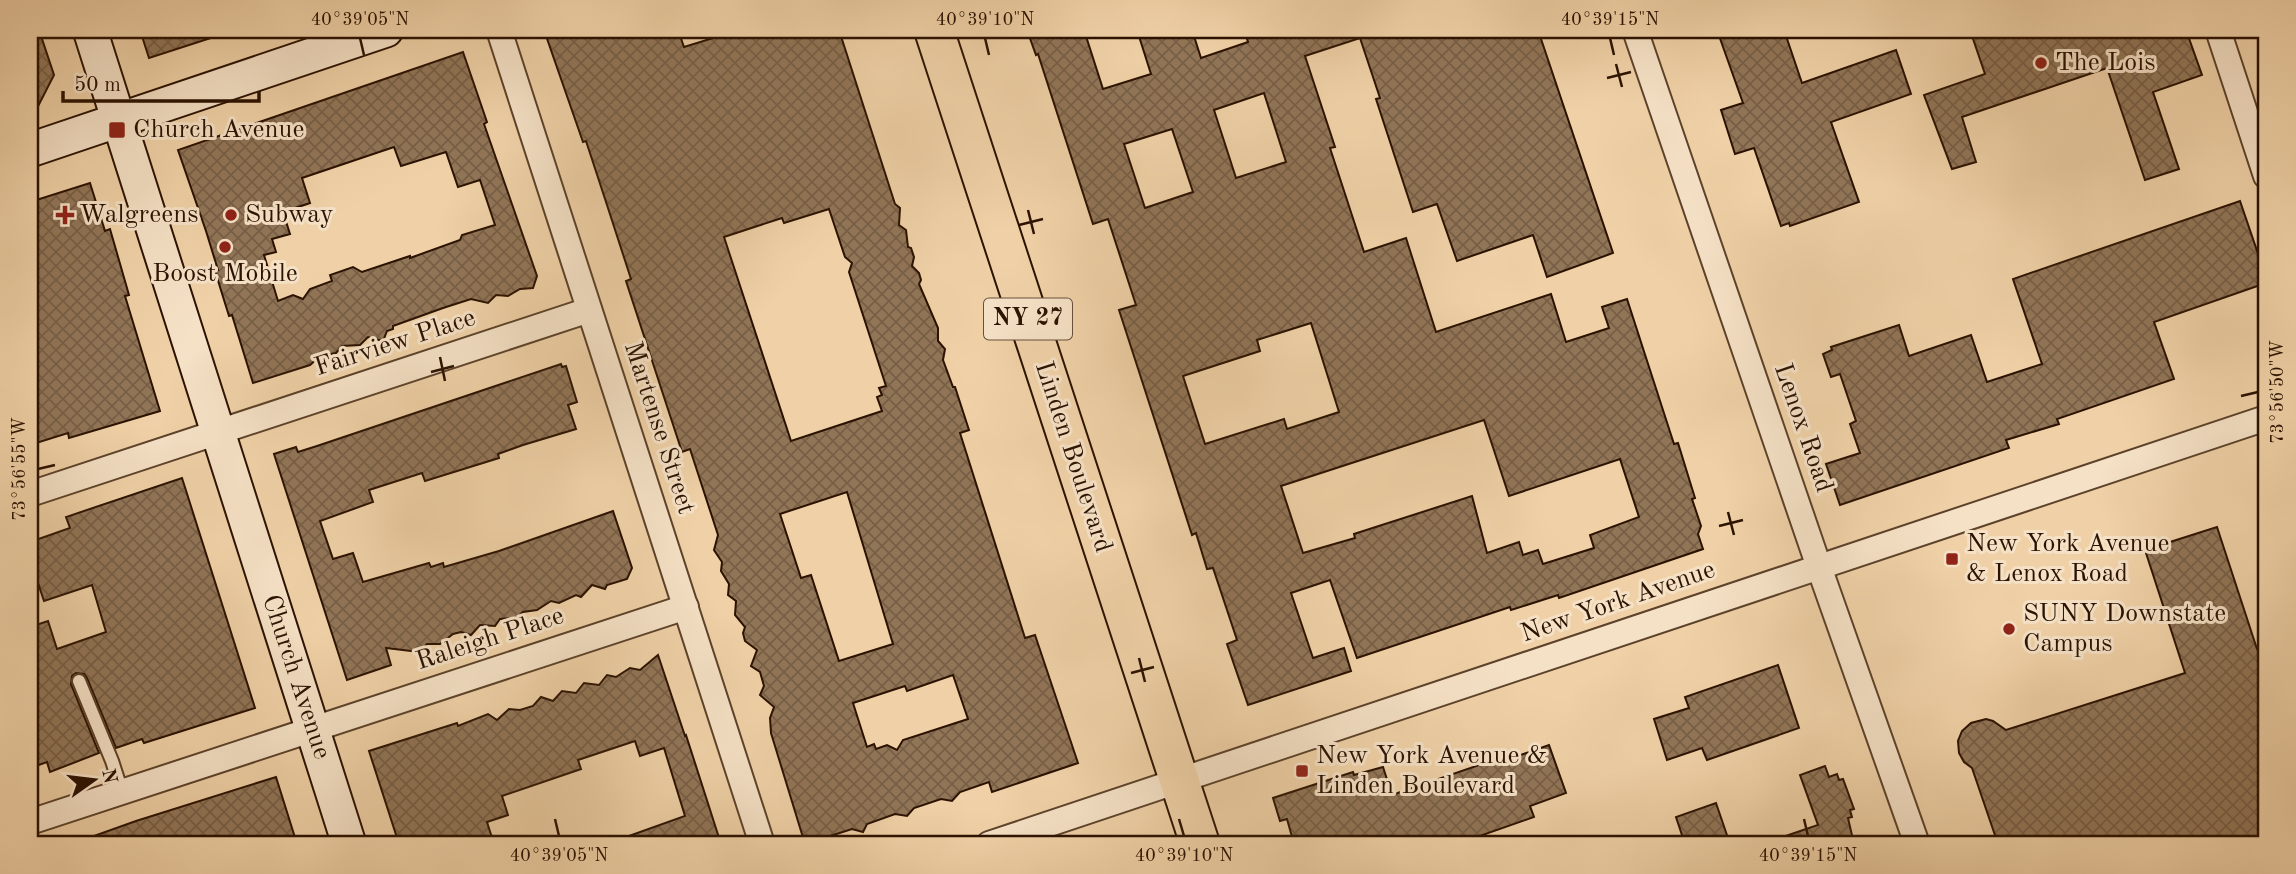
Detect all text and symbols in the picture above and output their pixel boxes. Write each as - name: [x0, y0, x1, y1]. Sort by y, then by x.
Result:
- text: 40°39'05"N: [311, 11, 409, 29]
- text: 40°39'10"N: [936, 11, 1034, 29]
- text: 40°39'15"N: [1561, 11, 1659, 29]
- place label: The Lois: [2055, 50, 2156, 76]
- marker: The Lois: [2033, 55, 2049, 71]
- scale bar: [63, 60, 259, 104]
- text: 50 m: [74, 75, 121, 96]
- place label: Church Avenue: [133, 117, 304, 143]
- marker: Church Avenue: [107, 120, 127, 140]
- place label: Walgreens: [79, 202, 199, 228]
- place label: Subway: [245, 202, 334, 228]
- marker: Walgreens: [57, 207, 73, 223]
- marker: Subway: [223, 207, 239, 223]
- marker: Boost Mobile: [217, 239, 233, 255]
- place label: Boost Mobile: [152, 261, 298, 287]
- road number: NY 27: [984, 298, 1072, 340]
- street label: Fairview Place: [311, 305, 479, 381]
- street label: Martense Street: [619, 338, 699, 518]
- text: 73°56'50"W: [2269, 340, 2287, 444]
- street label: Linden Boulevard: [1030, 358, 1116, 556]
- street label: Lenox Road: [1769, 360, 1837, 496]
- text: 73°56'55"W: [11, 417, 29, 521]
- place label: New York Avenue & Lenox Road: [1966, 531, 2169, 587]
- marker: New York Avenue & Lenox Road: [1944, 551, 1960, 567]
- street label: New York Avenue: [1518, 557, 1718, 647]
- street label: Church Avenue: [257, 591, 335, 763]
- place label: SUNY Downstate Campus: [2023, 601, 2226, 657]
- street label: Raleigh Place: [413, 603, 567, 675]
- marker: SUNY Downstate Campus: [2001, 621, 2017, 637]
- place label: New York Avenue & Linden Boulevard: [1316, 743, 1547, 799]
- north arrow: [60, 744, 130, 814]
- marker: New York Avenue & Linden Boulevard: [1294, 763, 1310, 779]
- text: N: [97, 767, 119, 786]
- text: 40°39'05"N: [510, 847, 608, 865]
- text: 40°39'10"N: [1135, 847, 1233, 865]
- text: 40°39'15"N: [1759, 847, 1857, 865]

